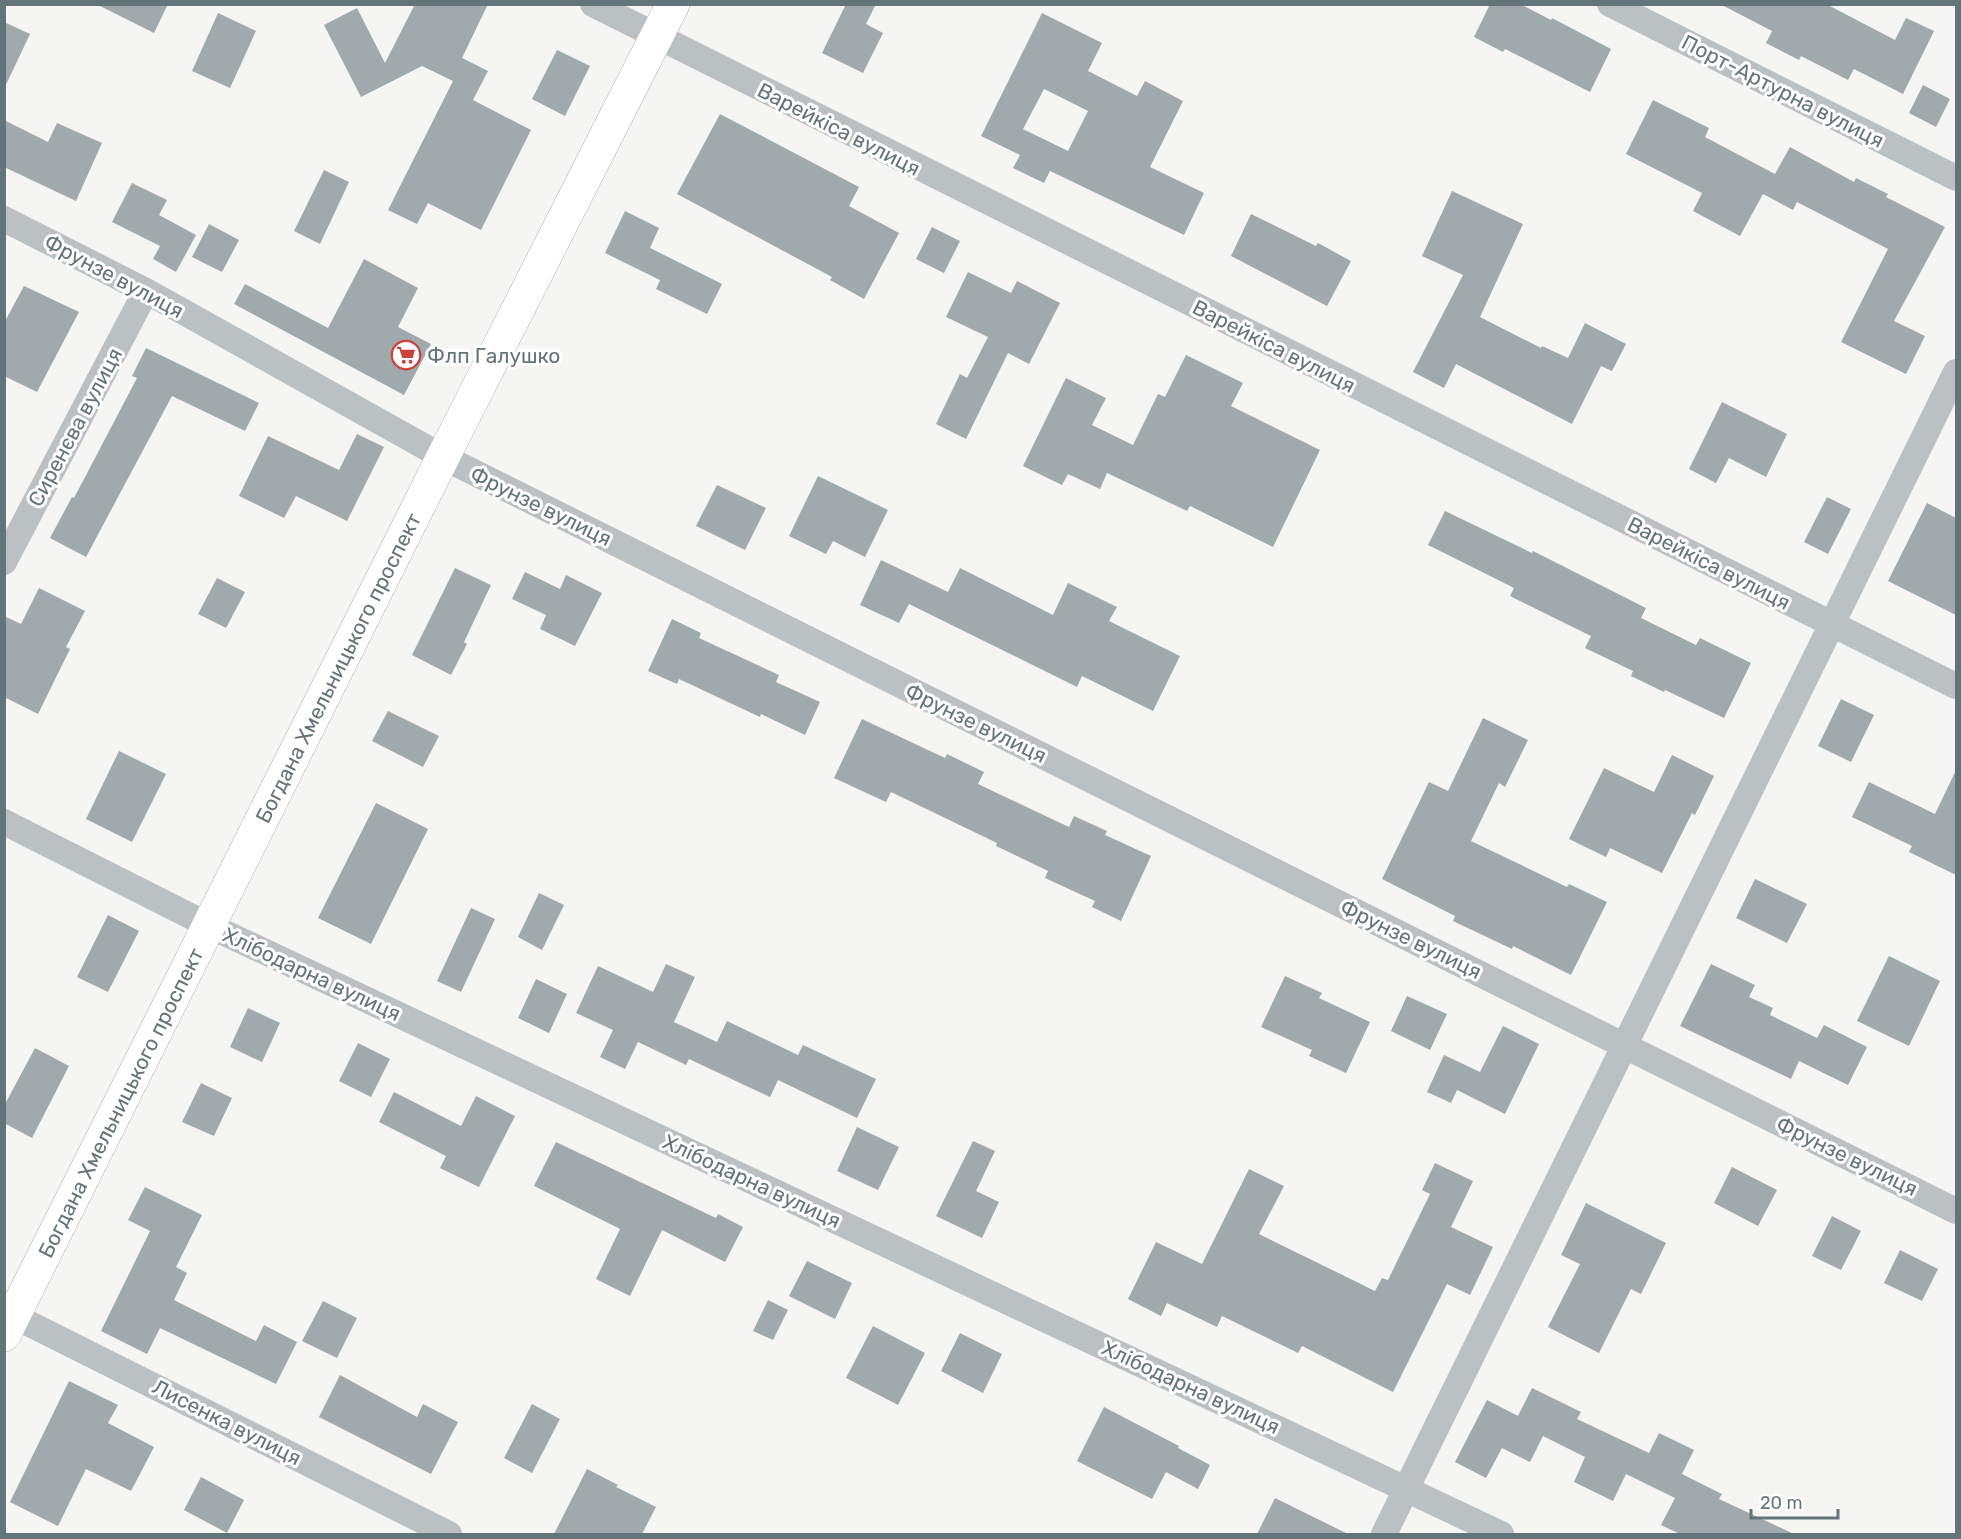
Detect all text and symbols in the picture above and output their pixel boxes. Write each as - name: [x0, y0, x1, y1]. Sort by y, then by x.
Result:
- street label: Порт-Артурна вулиця: [1678, 29, 1888, 153]
- street label: Варейкіса вулиця: [753, 77, 925, 181]
- street label: Фрунзе вулиця: [40, 229, 188, 323]
- street label: Варейкіса вулиця: [1188, 294, 1360, 398]
- supermarket icon: Флп Галушко: [390, 339, 422, 371]
- street label: Сиренєва вулиця: [23, 343, 127, 511]
- place label: Флп Галушко: [427, 343, 560, 368]
- street label: Фрунзе вулиця: [466, 461, 616, 551]
- street label: Богдана Хмельницького проспект: [250, 509, 426, 827]
- street label: Варейкіса вулиця: [1623, 511, 1795, 615]
- street label: Фрунзе вулиця: [901, 678, 1051, 768]
- street label: Фрунзе вулиця: [1336, 894, 1486, 984]
- street label: Хлібодарна вулиця: [219, 922, 405, 1026]
- street label: Богдана Хмельницького проспект: [32, 943, 208, 1261]
- street label: Фрунзе вулиця: [1772, 1111, 1922, 1201]
- street label: Хлібодарна вулиця: [659, 1129, 845, 1233]
- street label: Хлібодарна вулиця: [1098, 1335, 1284, 1439]
- street label: Лисенка вулиця: [148, 1374, 306, 1470]
- scale bar: [1751, 1482, 1838, 1520]
- text: 20 m: [1760, 1492, 1802, 1514]

